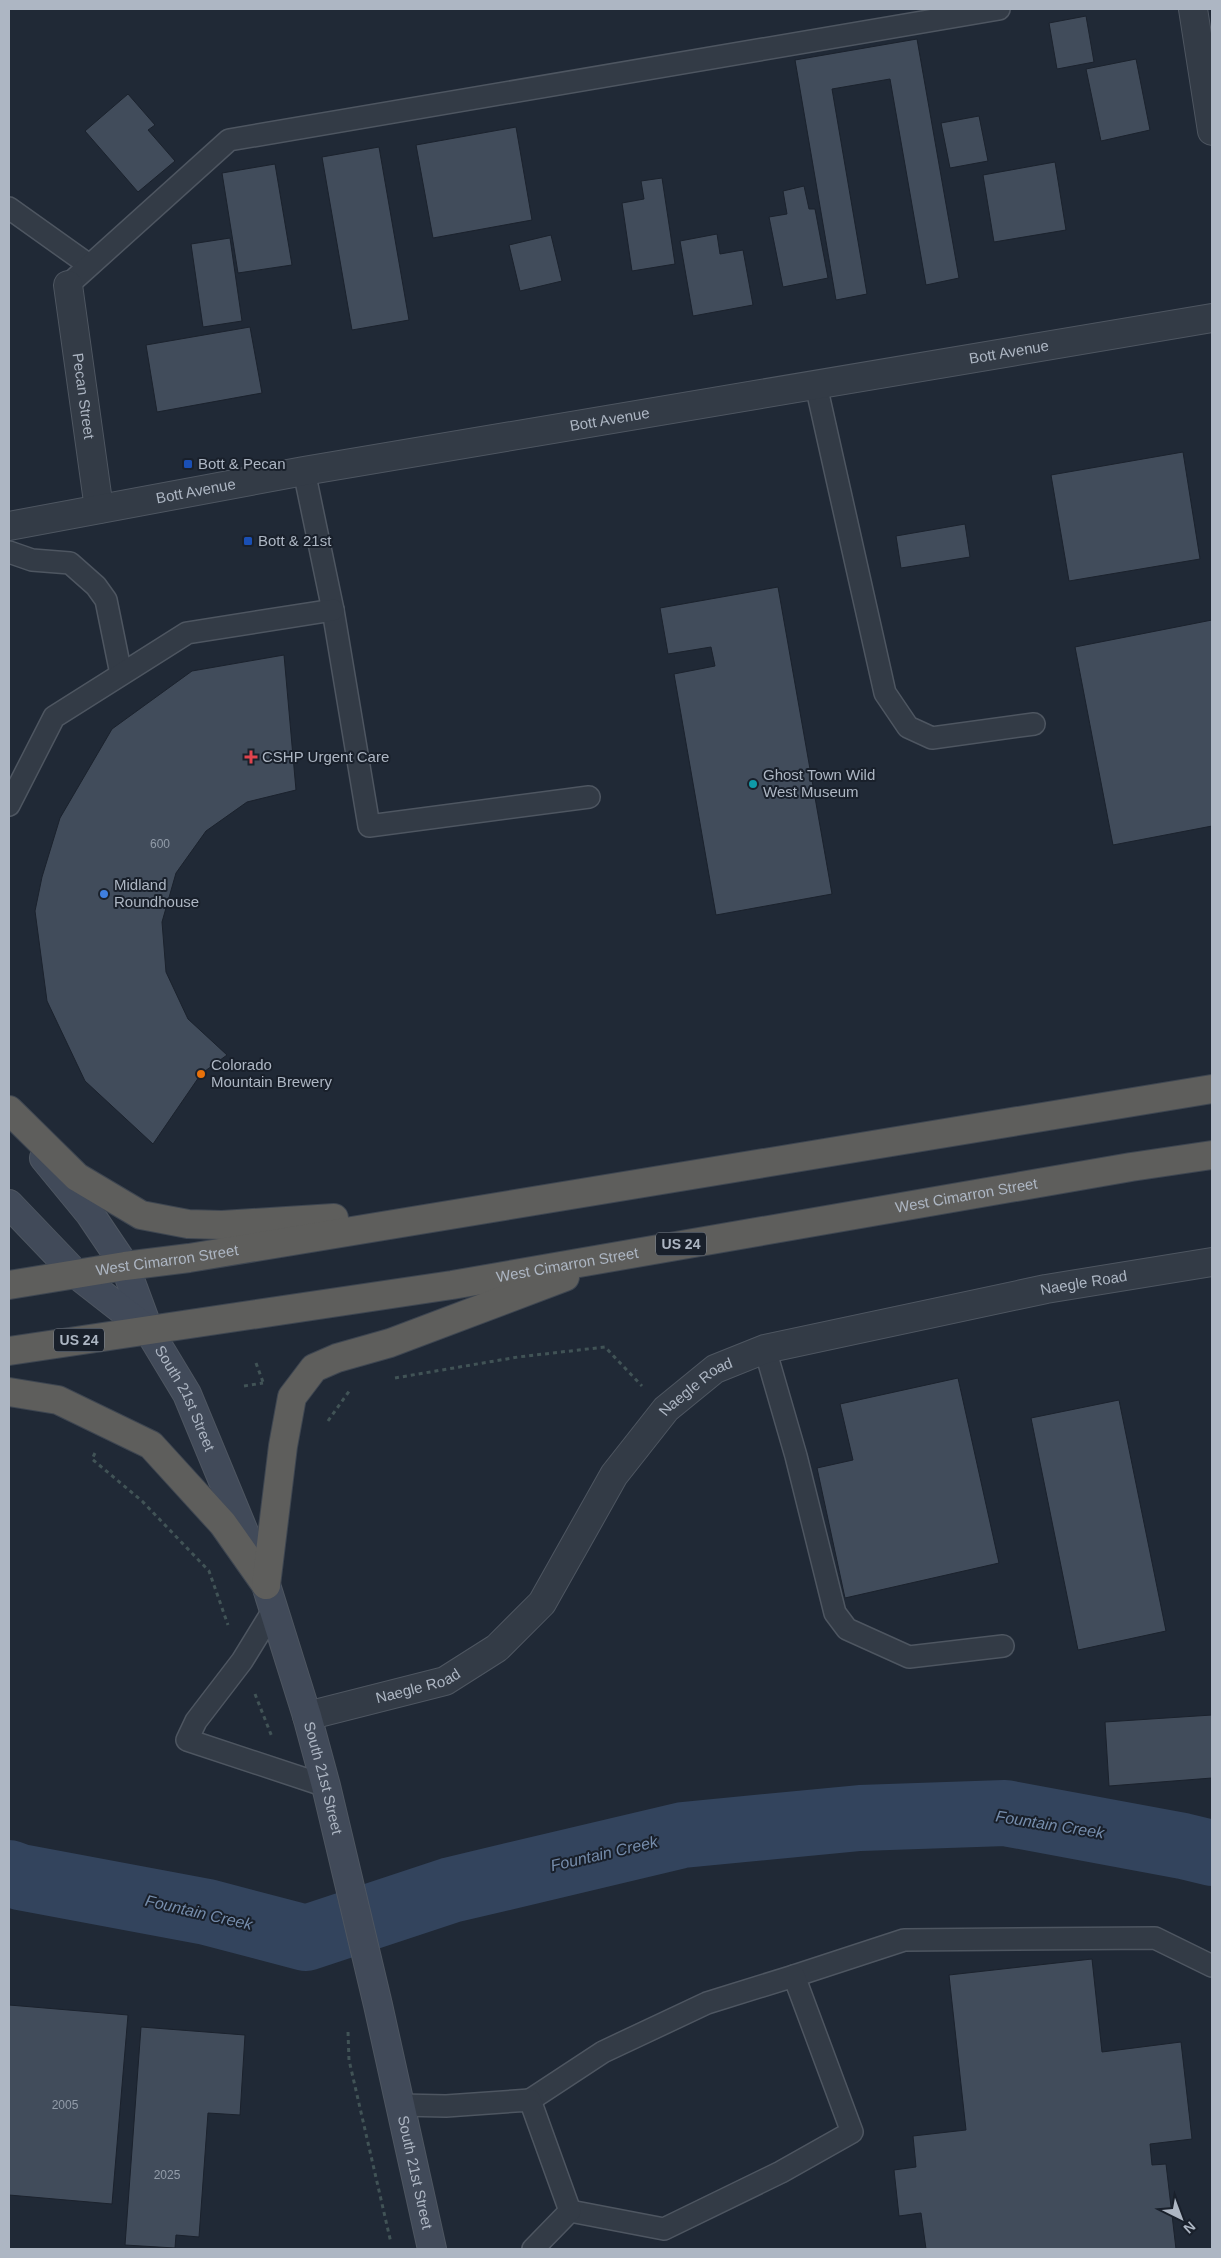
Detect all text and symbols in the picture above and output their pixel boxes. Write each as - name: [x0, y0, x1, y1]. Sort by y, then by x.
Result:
- street label: Bott Avenue: [968, 337, 1050, 367]
- street label: Pecan Street: [69, 352, 98, 441]
- street label: Bott Avenue: [568, 404, 651, 434]
- place label: Bott & Pecan: [198, 455, 286, 472]
- marker: Bott & Pecan: [182, 458, 194, 470]
- street label: Bott Avenue: [154, 475, 237, 506]
- place label: Bott & 21st: [258, 532, 332, 549]
- marker: Bott & 21st: [242, 535, 254, 547]
- place label: CSHP Urgent Care: [262, 748, 389, 765]
- marker: CSHP Urgent Care: [244, 750, 258, 764]
- place label: Ghost Town Wild West Museum: [763, 766, 875, 800]
- marker: Ghost Town Wild West Museum: [747, 778, 759, 790]
- house number: 600: [150, 837, 170, 851]
- place label: Midland Roundhouse: [114, 876, 199, 910]
- marker: Midland Roundhouse: [98, 888, 110, 900]
- place label: Colorado Mountain Brewery: [211, 1056, 332, 1090]
- marker: Colorado Mountain Brewery: [195, 1068, 207, 1080]
- street label: West Cimarron Street: [894, 1174, 1040, 1216]
- road number: US 24: [656, 1232, 706, 1256]
- street label: West Cimarron Street: [94, 1241, 240, 1279]
- street label: West Cimarron Street: [495, 1244, 641, 1285]
- street label: Naegle Road: [1039, 1267, 1128, 1298]
- road number: US 24: [54, 1328, 104, 1352]
- street label: South 21st Street: [152, 1342, 219, 1454]
- street label: Naegle Road: [655, 1354, 735, 1419]
- street label: Naegle Road: [374, 1665, 463, 1706]
- street label: South 21st Street: [301, 1719, 346, 1837]
- water label: Fountain Creek: [995, 1808, 1106, 1842]
- water label: Fountain Creek: [549, 1833, 660, 1874]
- water label: Fountain Creek: [144, 1892, 255, 1933]
- house number: 2005: [52, 2098, 79, 2112]
- street label: South 21st Street: [395, 2114, 437, 2232]
- house number: 2025: [154, 2168, 181, 2182]
- north arrow: [1156, 2193, 1206, 2243]
- text: N: [1181, 2218, 1199, 2237]

